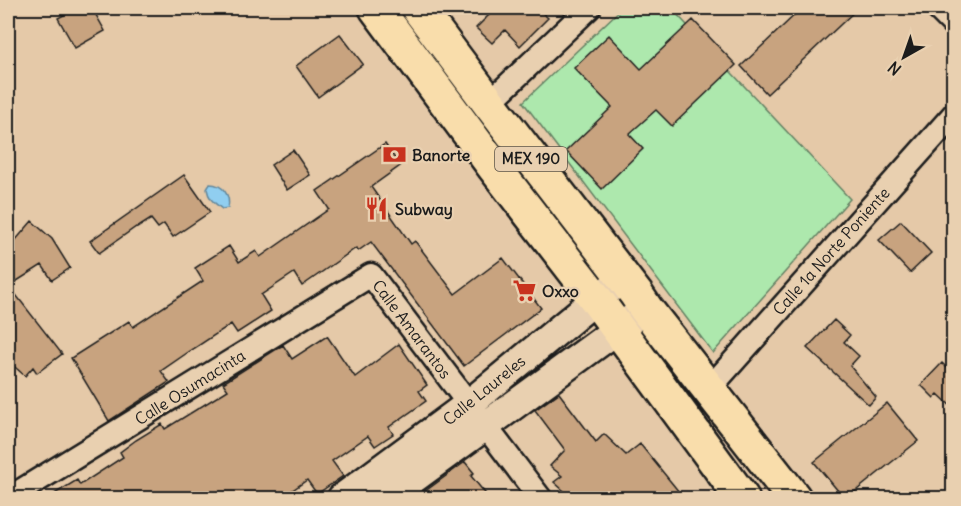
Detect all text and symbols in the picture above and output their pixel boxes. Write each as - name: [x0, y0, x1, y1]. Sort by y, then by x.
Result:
- north arrow: [874, 27, 934, 87]
- text: N: [884, 57, 905, 80]
- bank icon: Banorte: [381, 142, 407, 168]
- place label: Banorte: [412, 145, 471, 165]
- road number: MEX 190: [495, 147, 567, 171]
- street label: Calle 1a Norte Poniente: [768, 183, 894, 319]
- restaurant icon: Subway: [364, 196, 390, 222]
- place label: Subway: [395, 199, 453, 220]
- street label: Calle Amarantos: [368, 276, 456, 382]
- supermarket icon: Oxxo: [511, 278, 537, 304]
- place label: Oxxo: [542, 281, 579, 301]
- street label: Calle Osumacinta: [131, 345, 249, 429]
- street label: Calle Laureles: [439, 351, 529, 429]

